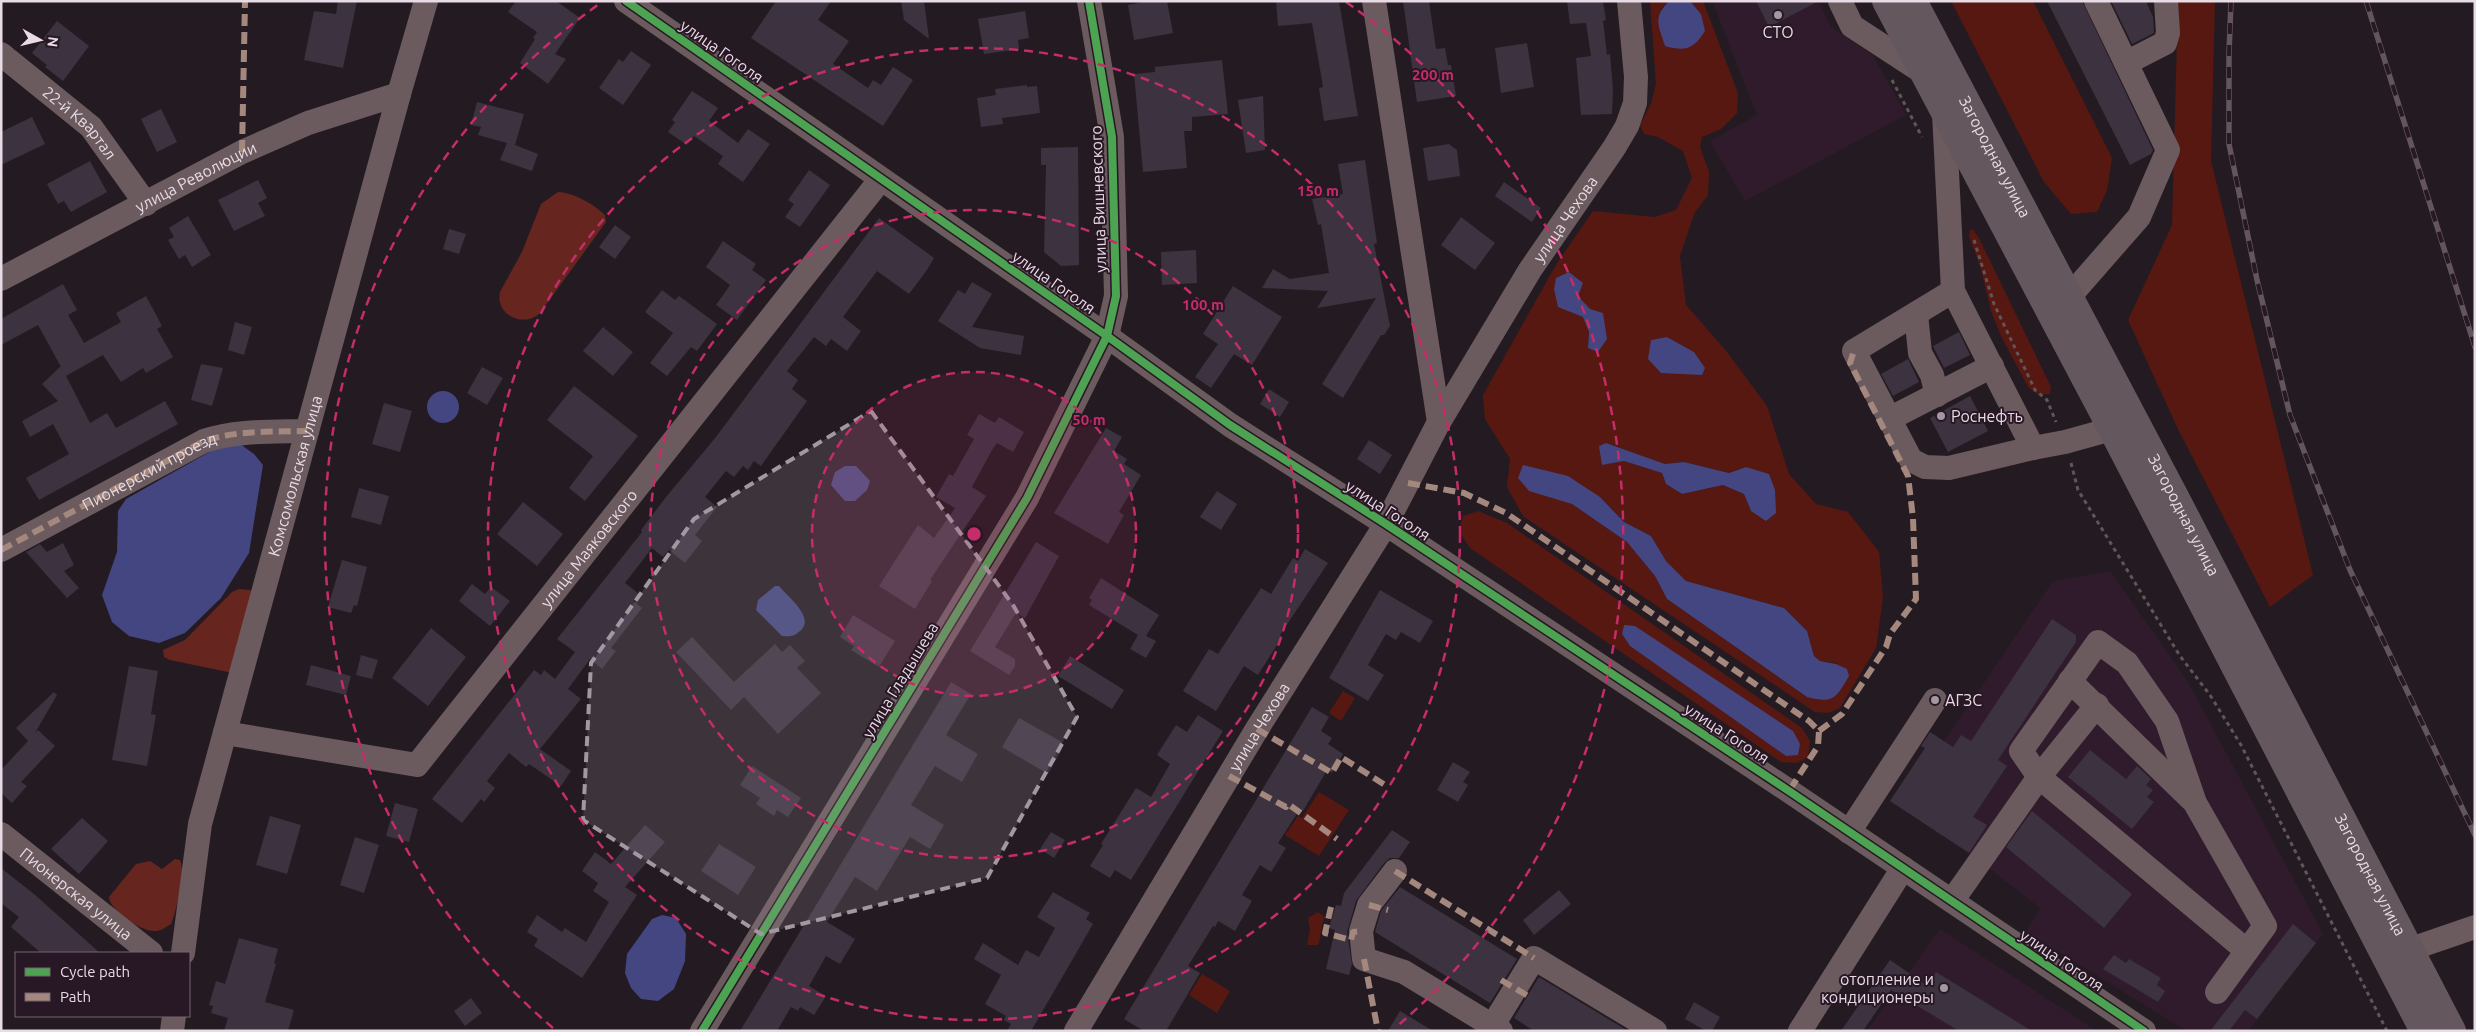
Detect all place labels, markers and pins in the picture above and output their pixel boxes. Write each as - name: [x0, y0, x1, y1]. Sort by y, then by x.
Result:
- marker: СТО: [1772, 9, 1784, 21]
- place label: СТО: [1762, 23, 1794, 41]
- place label: Роснефть: [1951, 407, 2023, 425]
- marker: Роснефть: [1935, 410, 1947, 422]
- centre of rings: [965, 525, 983, 543]
- place label: АГЗС: [1945, 691, 1982, 709]
- marker: АГЗС: [1929, 694, 1941, 706]
- place label: отопление и кондиционеры: [1821, 970, 1934, 1006]
- marker: отопление и кондиционеры: [1938, 982, 1950, 994]

